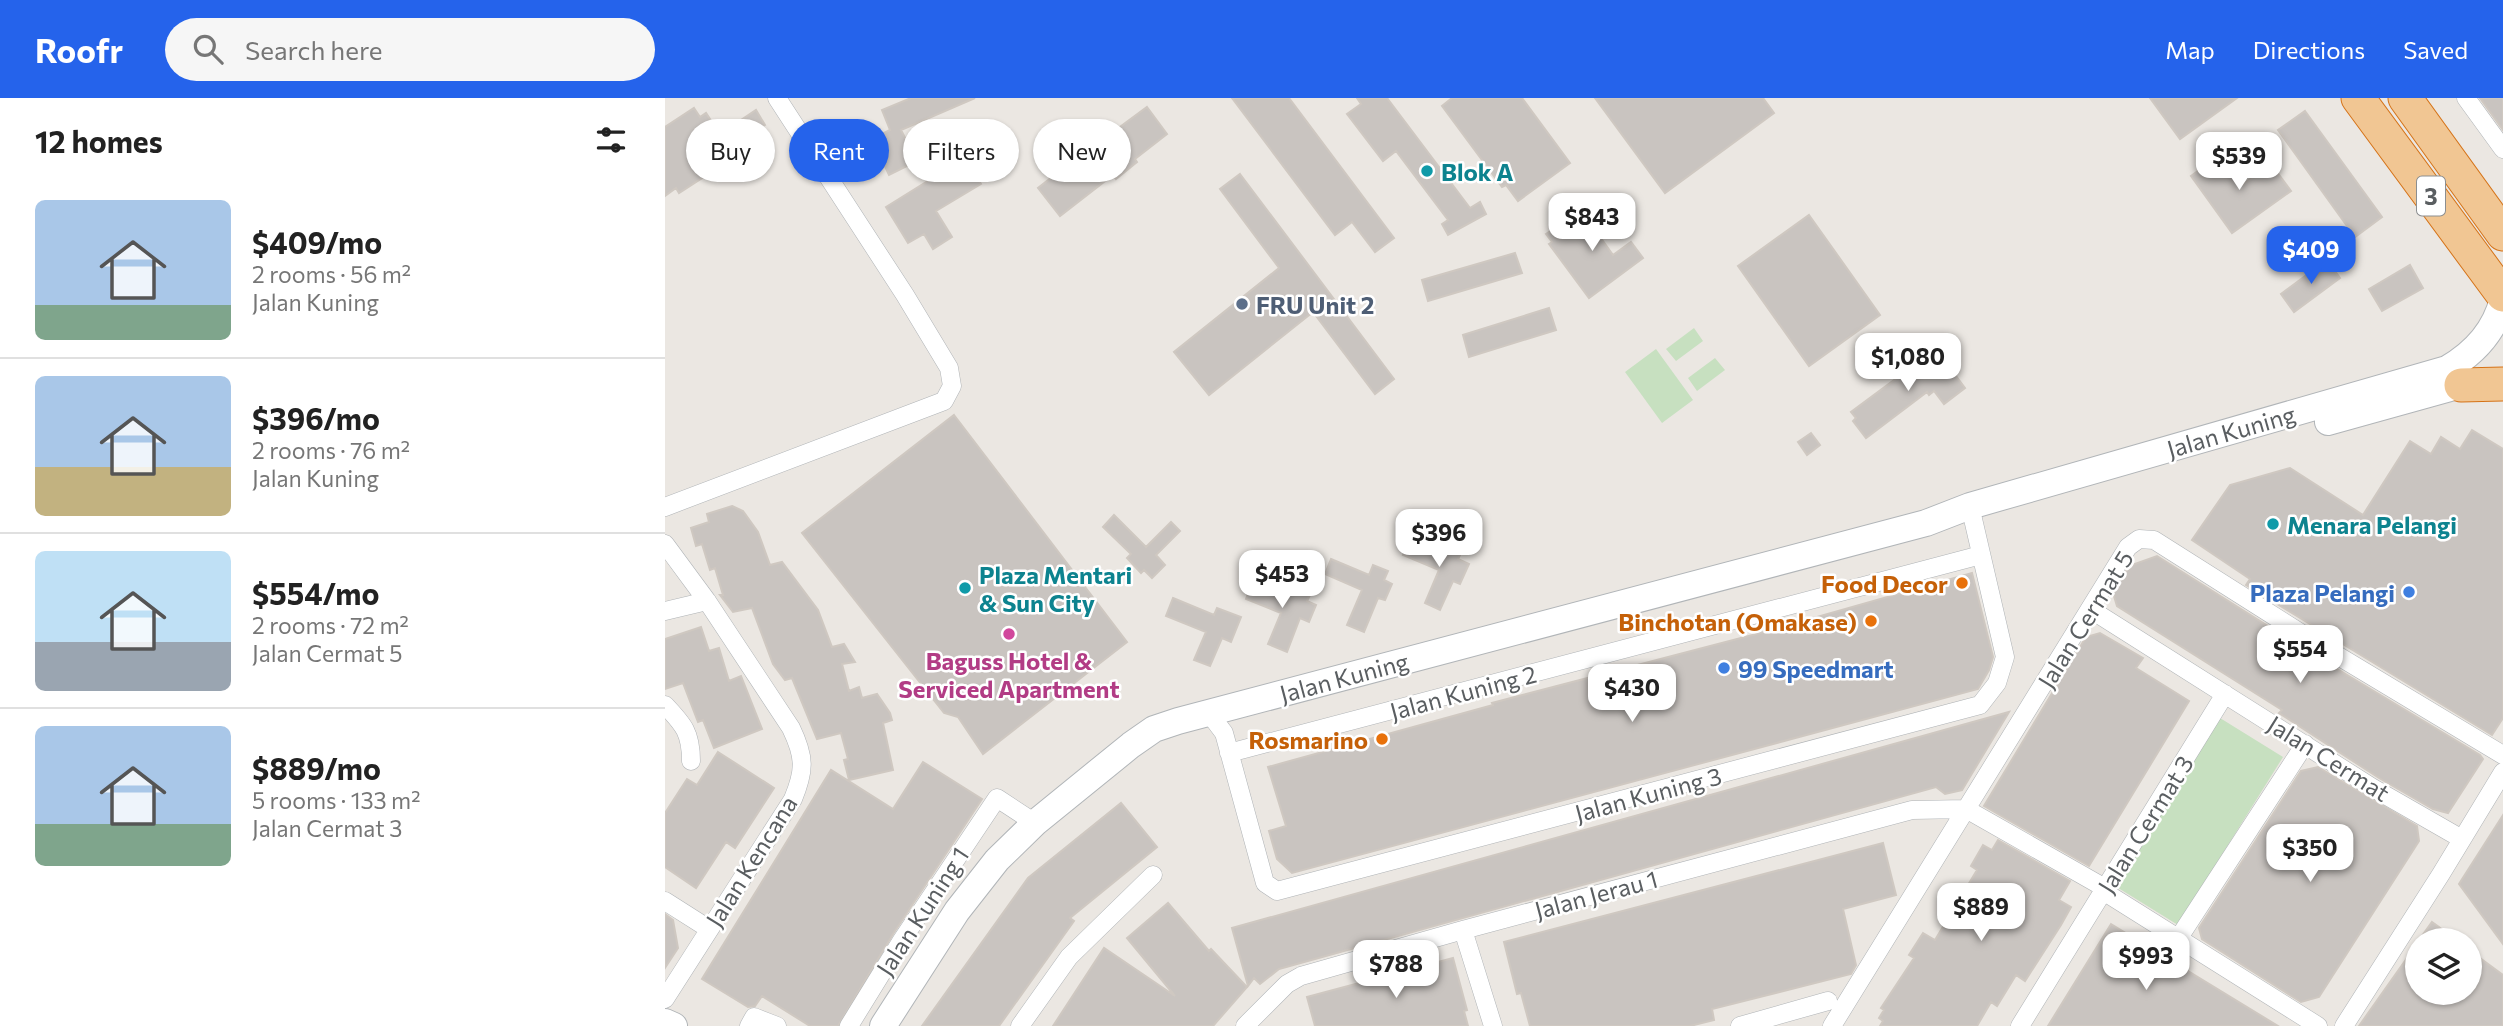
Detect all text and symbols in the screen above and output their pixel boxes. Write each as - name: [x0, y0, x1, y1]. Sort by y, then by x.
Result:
- search box: [165, 18, 655, 81]
- text: Roofr: [35, 29, 123, 70]
- icon: search: [189, 30, 227, 68]
- text: Search here: [245, 34, 383, 65]
- text: Map: [2165, 35, 2215, 64]
- text: Directions: [2253, 35, 2365, 64]
- text: Saved: [2403, 35, 2468, 64]
- chip: Buy: [686, 119, 775, 182]
- chip: Rent: [789, 119, 889, 182]
- chip: Filters: [903, 119, 1019, 182]
- chip: New: [1033, 119, 1131, 182]
- icon: filters: [592, 121, 630, 159]
- text: 12 homes: [35, 122, 163, 159]
- pin: $539: [2198, 132, 2280, 192]
- text: $539: [2212, 141, 2266, 169]
- place label: Blok A: [1441, 157, 1513, 186]
- marker: Blok A: [1419, 163, 1435, 179]
- road number: 3: [2417, 176, 2445, 216]
- pin: $843: [1551, 194, 1633, 253]
- text: $843: [1565, 202, 1619, 230]
- text: $409/mo: [252, 223, 382, 260]
- pin: $409: [2270, 226, 2352, 286]
- icon: home: [91, 228, 175, 312]
- text: $409: [2283, 235, 2339, 263]
- text: 2 rooms · 56 m²: [252, 260, 411, 288]
- text: Jalan Kuning: [252, 288, 379, 316]
- place label: FRU Unit 2: [1256, 290, 1374, 319]
- marker: FRU Unit 2: [1234, 296, 1250, 312]
- pin: $1,080: [1851, 334, 1965, 393]
- text: $1,080: [1871, 342, 1945, 370]
- text: $396/mo: [252, 399, 380, 436]
- street label: Jalan Kuning: [2163, 399, 2299, 463]
- icon: home: [91, 404, 175, 488]
- text: 2 rooms · 76 m²: [252, 436, 410, 464]
- text: Jalan Kuning: [252, 464, 379, 492]
- pin: $396: [1398, 510, 1480, 569]
- place label: Menara Pelangi: [2287, 510, 2457, 539]
- marker: Menara Pelangi: [2265, 516, 2281, 532]
- text: $396: [1412, 518, 1467, 546]
- street label: Jalan Cermat 5: [2031, 545, 2139, 693]
- pin: $453: [1241, 550, 1323, 610]
- text: $453: [1255, 559, 1309, 587]
- place label: Plaza Mentari & Sun City: [979, 560, 1132, 617]
- place label: Food Decor: [1821, 569, 1948, 598]
- text: $554/mo: [252, 574, 379, 611]
- marker: Food Decor: [1954, 575, 1970, 591]
- place label: Plaza Pelangi: [2250, 578, 2395, 607]
- icon: home: [91, 579, 175, 663]
- marker: Plaza Mentari & Sun City: [957, 580, 973, 596]
- marker: Plaza Pelangi: [2401, 584, 2417, 600]
- place label: Binchotan (Omakase): [1618, 607, 1857, 636]
- text: 2 rooms · 72 m²: [252, 611, 409, 639]
- marker: Binchotan (Omakase): [1863, 613, 1879, 629]
- marker: Baguss Hotel & Serviced Apartment: [1001, 626, 1017, 642]
- pin: $554: [2259, 626, 2341, 685]
- text: $554: [2273, 634, 2327, 662]
- text: Jalan Cermat 5: [252, 639, 402, 667]
- place label: Baguss Hotel & Serviced Apartment: [898, 646, 1120, 703]
- street label: Jalan Kuning: [1276, 646, 1412, 708]
- place label: 99 Speedmart: [1738, 654, 1894, 683]
- street label: Jalan Kuning 2: [1387, 659, 1539, 725]
- marker: 99 Speedmart: [1716, 660, 1732, 676]
- pin: $430: [1591, 664, 1673, 724]
- text: $430: [1604, 673, 1660, 701]
- street label: Jalan Cermat: [2263, 709, 2396, 807]
- place label: Rosmarino: [1249, 725, 1368, 754]
- marker: Rosmarino: [1374, 731, 1390, 747]
- text: $889/mo: [252, 749, 381, 786]
- street label: Jalan Cermat 3: [2091, 750, 2199, 898]
- icon: home: [91, 754, 175, 838]
- street label: Jalan Kuning 3: [1571, 760, 1725, 828]
- text: 5 rooms · 133 m²: [252, 786, 420, 814]
- street label: Jalan Kencana: [699, 790, 803, 932]
- text: Jalan Cermat 3: [252, 814, 402, 842]
- pin: $350: [2269, 824, 2351, 884]
- text: $350: [2282, 833, 2338, 861]
- street label: Jalan Kuning 1: [870, 841, 974, 981]
- street label: Jalan Jerau 1: [1531, 864, 1661, 924]
- pin: $889: [1940, 884, 2022, 943]
- text: $889: [1953, 892, 2009, 920]
- map controls: [2405, 928, 2482, 1005]
- button: layers: [2405, 928, 2482, 1005]
- pin: $993: [2105, 932, 2187, 992]
- pin: $788: [1355, 940, 1437, 1000]
- text: $993: [2119, 941, 2173, 969]
- text: $788: [1369, 949, 1423, 977]

